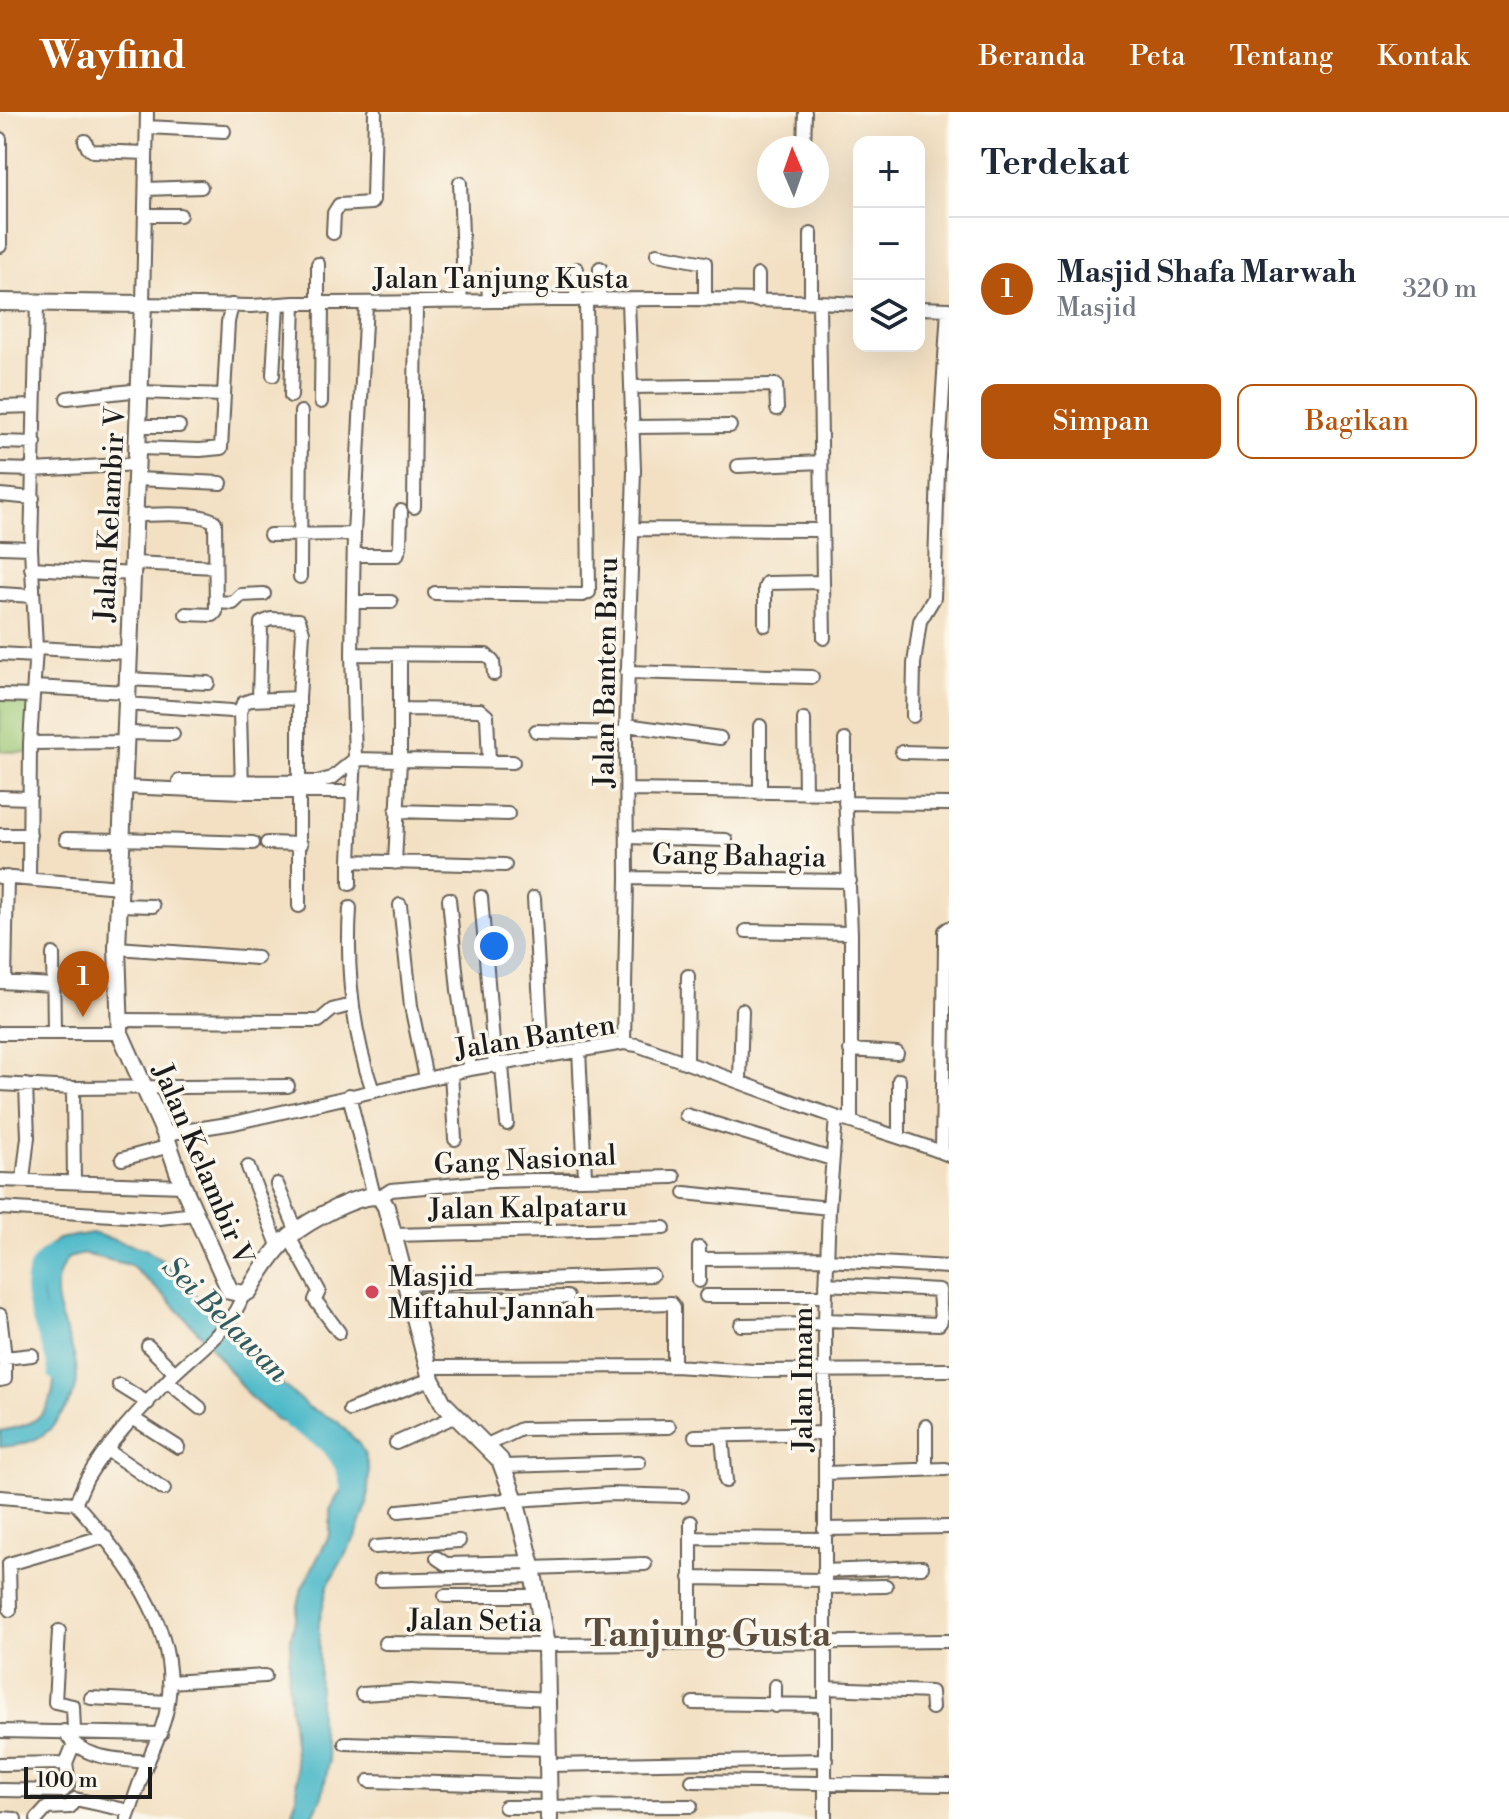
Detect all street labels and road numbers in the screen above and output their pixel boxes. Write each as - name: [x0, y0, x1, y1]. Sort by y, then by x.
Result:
- street label: Jalan Tanjung Kusta: [372, 262, 630, 297]
- street label: Jalan Kelambir V: [87, 405, 134, 624]
- street label: Jalan Banten Baru: [587, 556, 626, 789]
- street label: Gang Bahagia: [651, 837, 827, 876]
- street label: Jalan Banten: [451, 1007, 618, 1068]
- street label: Jalan Kelambir V: [144, 1058, 261, 1272]
- street label: Gang Nasional: [433, 1138, 617, 1183]
- street label: Jalan Kalpataru: [427, 1189, 628, 1228]
- street label: Jalan Imam: [786, 1307, 821, 1452]
- street label: Jalan Setia: [406, 1603, 543, 1640]

